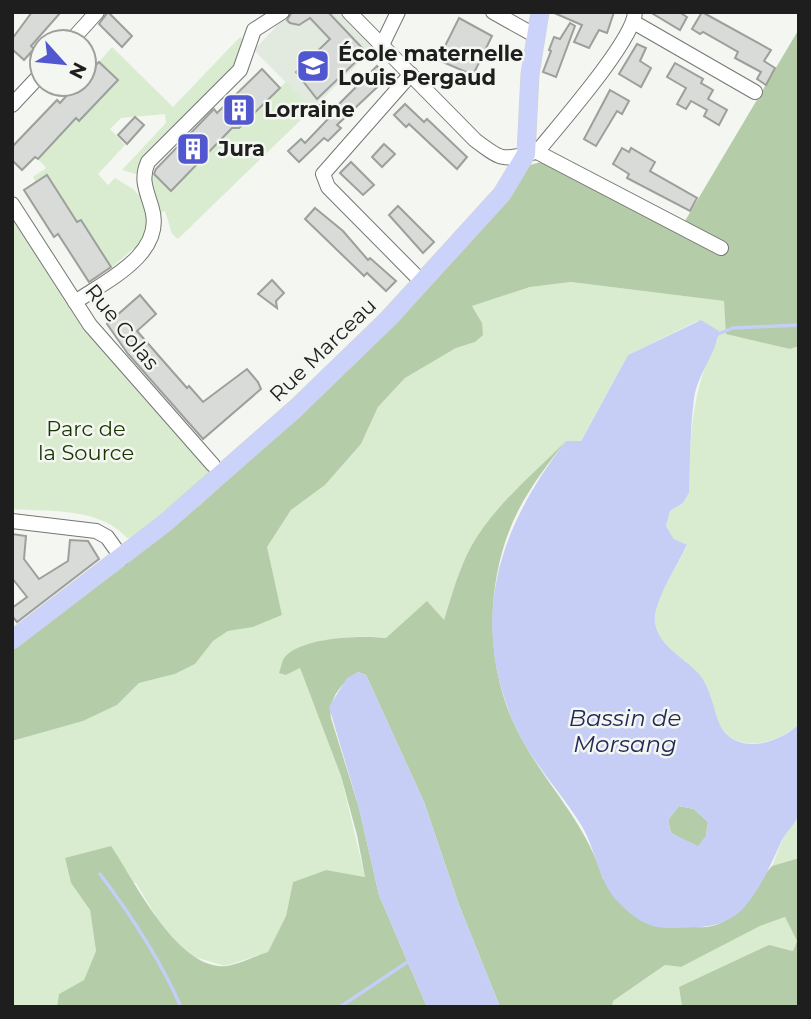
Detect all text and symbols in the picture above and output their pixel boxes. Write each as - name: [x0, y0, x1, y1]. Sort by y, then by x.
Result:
- north arrow: [28, 28, 98, 98]
- place label: École maternelle Louis Pergaud: [338, 41, 523, 90]
- school or university icon: École maternelle Louis Pergaud: [294, 47, 332, 85]
- text: N: [64, 58, 91, 83]
- building icon: Lorraine: [220, 91, 258, 129]
- place label: Lorraine: [264, 97, 355, 122]
- building icon: Jura: [174, 130, 212, 168]
- place label: Jura: [217, 136, 265, 161]
- street label: Rue Colas: [80, 279, 165, 375]
- street label: Rue Marceau: [264, 293, 381, 407]
- park label: Parc de la Source: [38, 416, 134, 465]
- water label: Bassin de Morsang: [569, 704, 681, 758]

